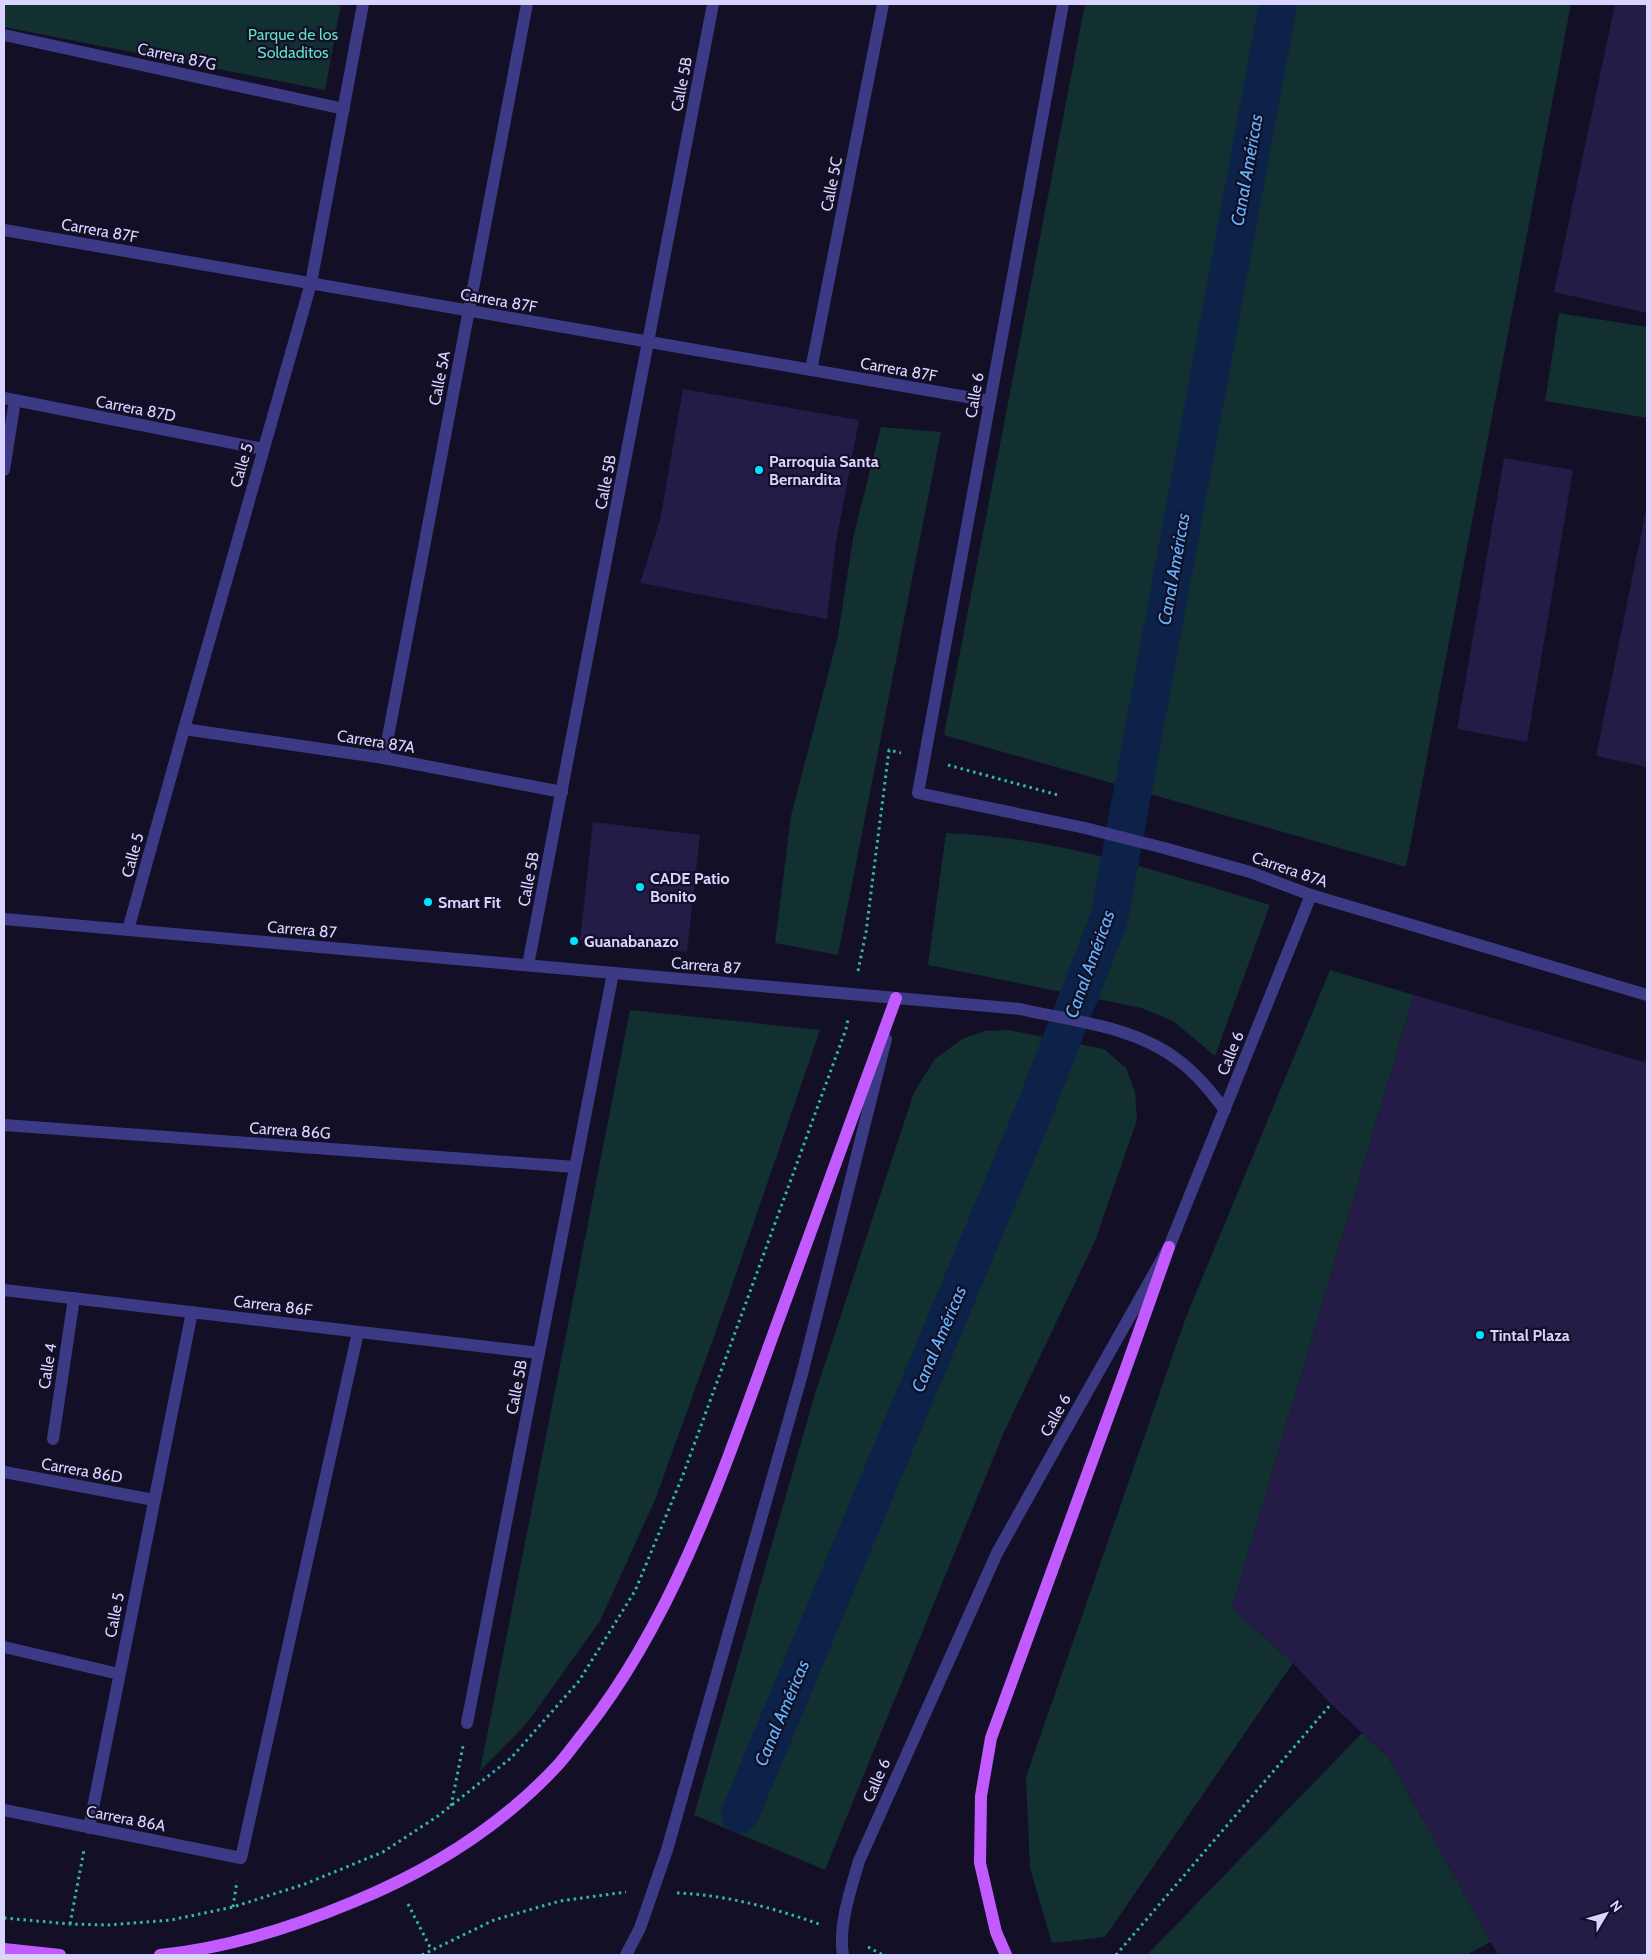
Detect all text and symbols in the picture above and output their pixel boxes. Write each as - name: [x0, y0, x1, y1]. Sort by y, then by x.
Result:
- park label: Parque de los Soldaditos: [248, 25, 339, 62]
- street label: Carrera 87G: [136, 39, 218, 74]
- street label: Calle 5B: [667, 55, 696, 113]
- water label: Canal Américas: [1226, 112, 1268, 228]
- street label: Calle 5C: [817, 155, 846, 213]
- street label: Carrera 87F: [60, 214, 141, 247]
- street label: Carrera 87F: [459, 284, 540, 317]
- street label: Calle 5A: [425, 349, 454, 407]
- street label: Carrera 87F: [859, 353, 940, 386]
- street label: Calle 6: [961, 371, 988, 419]
- street label: Carrera 87D: [94, 391, 178, 426]
- street label: Calle 5: [226, 441, 257, 490]
- place label: Parroquia Santa Bernardita: [769, 452, 879, 489]
- street label: Calle 5B: [591, 453, 620, 511]
- marker: Parroquia Santa Bernardita: [753, 464, 765, 476]
- water label: Canal Américas: [1153, 511, 1195, 627]
- street label: Carrera 87A: [336, 726, 416, 757]
- street label: Calle 5: [117, 831, 148, 880]
- street label: Carrera 87A: [1250, 848, 1330, 891]
- street label: Calle 5B: [514, 850, 543, 908]
- place label: CADE Patio Bonito: [650, 869, 730, 906]
- marker: CADE Patio Bonito: [634, 881, 646, 893]
- place label: Smart Fit: [438, 893, 502, 912]
- marker: Smart Fit: [422, 896, 434, 908]
- water label: Canal Américas: [1060, 907, 1120, 1021]
- street label: Carrera 87: [266, 917, 337, 942]
- place label: Guanabanazo: [584, 932, 679, 951]
- marker: Guanabanazo: [568, 935, 580, 947]
- street label: Carrera 87: [670, 953, 741, 978]
- street label: Calle 6: [1213, 1028, 1248, 1078]
- street label: Carrera 86G: [249, 1118, 331, 1143]
- water label: Canal Américas: [907, 1283, 971, 1395]
- street label: Carrera 86F: [233, 1291, 314, 1320]
- place label: Tintal Plaza: [1490, 1326, 1570, 1345]
- marker: Tintal Plaza: [1474, 1329, 1486, 1341]
- street label: Calle 4: [35, 1342, 60, 1390]
- street label: Calle 5B: [502, 1358, 531, 1416]
- street label: Calle 6: [1036, 1391, 1075, 1440]
- street label: Carrera 86D: [40, 1454, 124, 1487]
- street label: Calle 5: [101, 1591, 128, 1639]
- water label: Canal Américas: [750, 1657, 814, 1769]
- street label: Calle 6: [858, 1755, 894, 1805]
- street label: Carrera 86A: [85, 1801, 167, 1836]
- north arrow: [1581, 1889, 1631, 1939]
- text: N: [1606, 1897, 1626, 1915]

